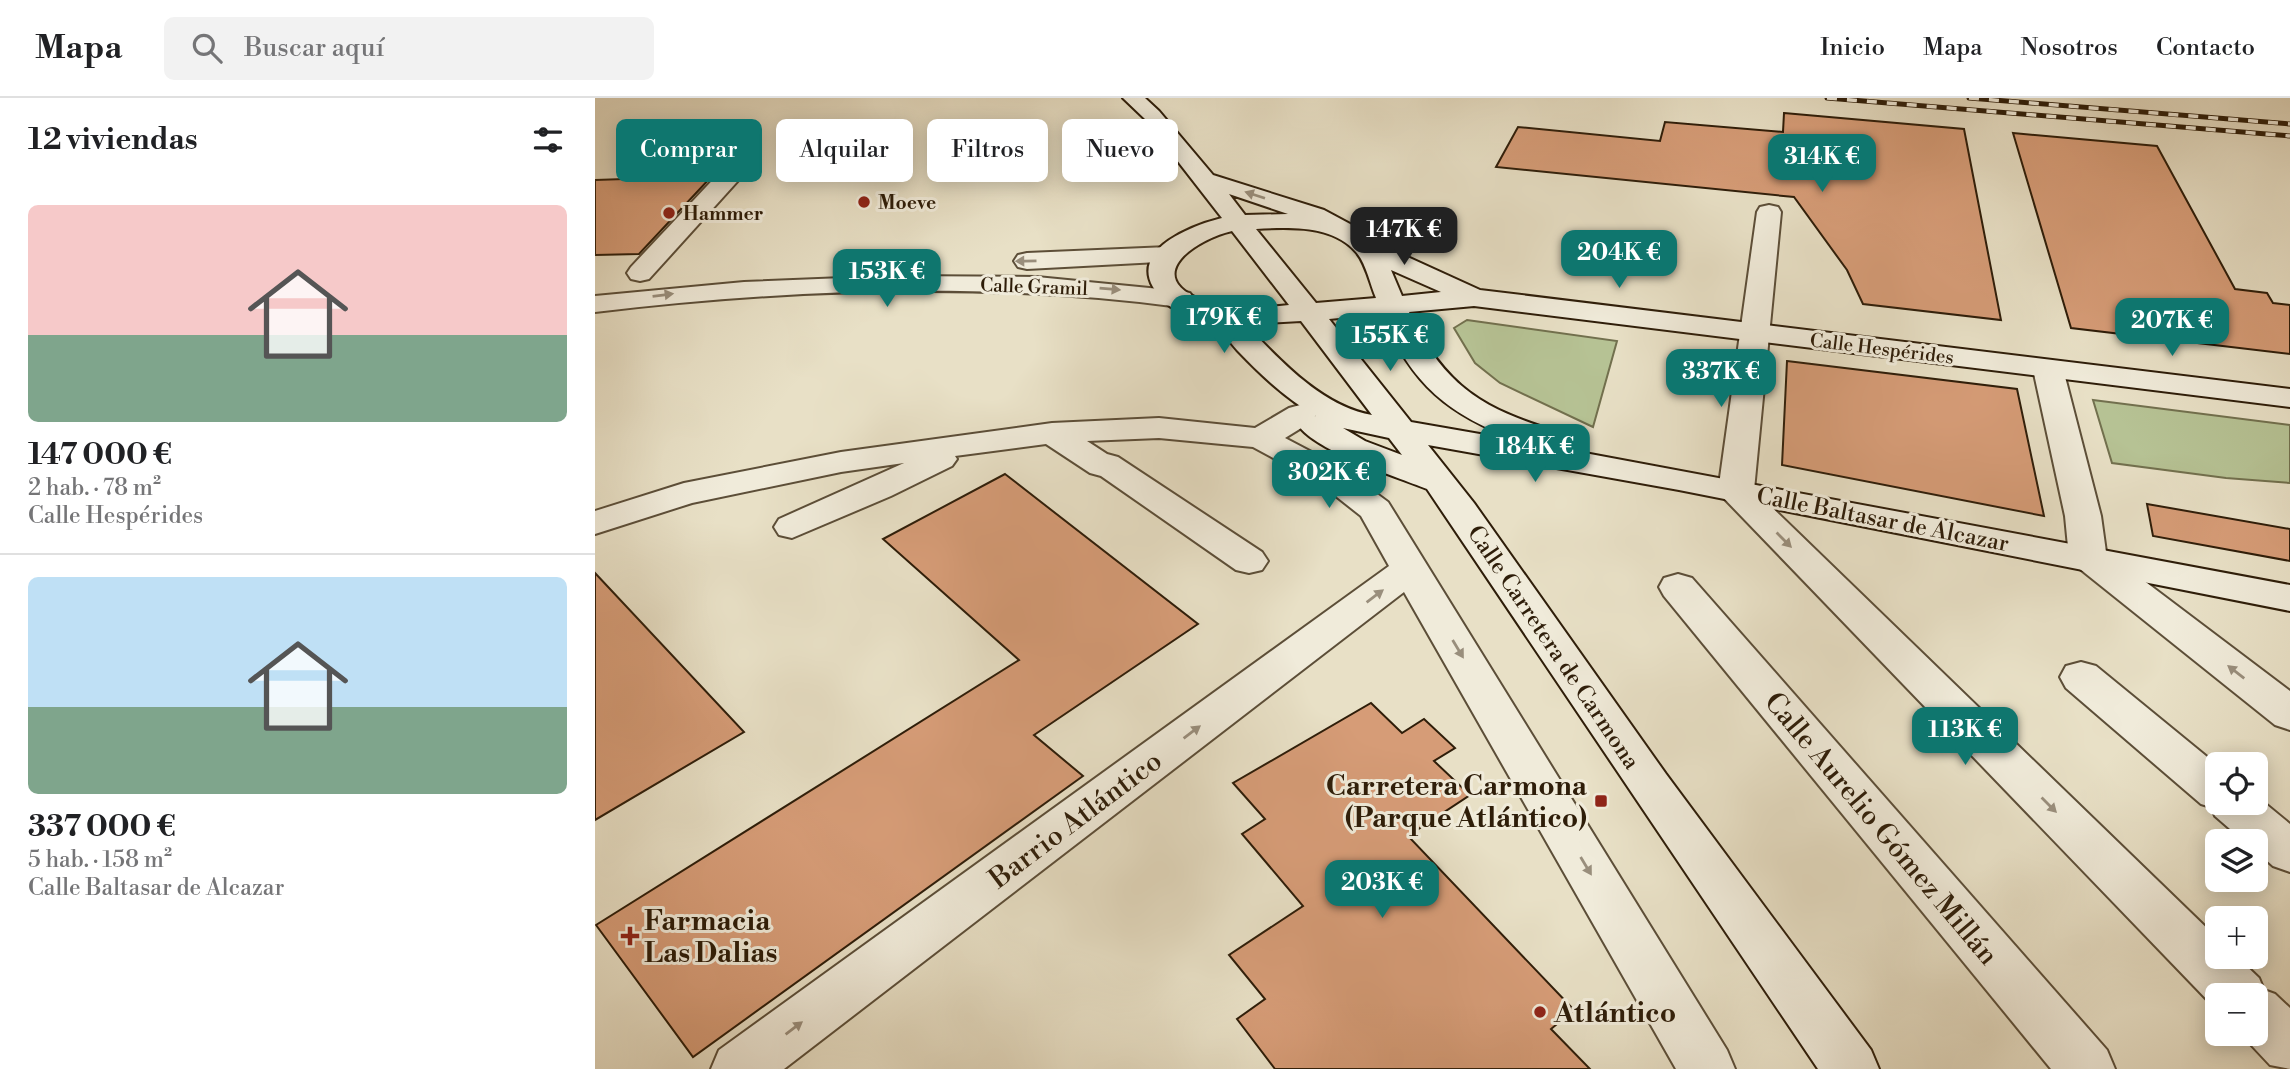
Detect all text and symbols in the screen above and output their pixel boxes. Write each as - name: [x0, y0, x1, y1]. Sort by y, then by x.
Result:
- search box: [164, 17, 654, 80]
- text: Mapa: [35, 28, 122, 69]
- icon: search: [188, 29, 226, 67]
- text: Buscar aquí: [244, 32, 384, 64]
- text: Inicio: [1820, 33, 1885, 63]
- text: Mapa: [1923, 33, 1982, 63]
- text: Nosotros: [2020, 33, 2118, 63]
- text: Contacto: [2156, 33, 2255, 63]
- chip: Comprar: [616, 119, 762, 182]
- chip: Alquilar: [776, 119, 913, 182]
- chip: Filtros: [927, 119, 1048, 182]
- chip: Nuevo: [1062, 119, 1178, 182]
- text: 12 viviendas: [28, 121, 198, 159]
- icon: filters: [529, 121, 567, 159]
- pin: 314K €: [1765, 134, 1879, 194]
- text: 314K €: [1784, 143, 1860, 171]
- one-way arrow: [1244, 189, 1265, 200]
- place label: Moeve: [878, 191, 936, 215]
- marker: Moeve: [856, 194, 872, 210]
- place label: Hammer: [683, 202, 764, 226]
- marker: Hammer: [661, 205, 677, 221]
- pin: 147K €: [1347, 208, 1461, 267]
- text: 147K €: [1366, 216, 1442, 244]
- pin: 204K €: [1562, 230, 1676, 290]
- text: 204K €: [1577, 239, 1661, 267]
- pin: 153K €: [830, 250, 944, 309]
- icon: home: [235, 251, 361, 377]
- one-way arrow: [1015, 255, 1037, 267]
- text: 153K €: [849, 258, 925, 286]
- street label: Calle Gramil: [980, 273, 1089, 301]
- one-way arrow: [1099, 284, 1121, 295]
- one-way arrow: [652, 290, 674, 301]
- pin: 179K €: [1167, 296, 1281, 355]
- pin: 207K €: [2115, 299, 2229, 358]
- text: 179K €: [1187, 304, 1261, 332]
- text: 207K €: [2131, 307, 2213, 335]
- pin: 155K €: [1333, 314, 1447, 373]
- text: 155K €: [1352, 322, 1428, 350]
- street label: Calle Hespérides: [1809, 328, 1955, 370]
- pin: 337K €: [1664, 350, 1778, 409]
- text: 337K €: [1682, 358, 1760, 386]
- pin: 184K €: [1478, 424, 1592, 484]
- text: 184K €: [1496, 433, 1574, 461]
- text: 147 000 €: [28, 436, 172, 474]
- pin: 302K €: [1272, 450, 1386, 510]
- text: 302K €: [1288, 459, 1370, 487]
- text: 2 hab. · 78 m²: [28, 474, 161, 502]
- street label: Calle Baltasar de Alcazar: [1754, 482, 2011, 558]
- text: Calle Hespérides: [28, 502, 203, 530]
- street label: Calle Carretera de Carmona: [1461, 520, 1646, 775]
- one-way arrow: [1776, 531, 1792, 548]
- one-way arrow: [1366, 589, 1384, 603]
- icon: home: [235, 623, 361, 749]
- one-way arrow: [1451, 639, 1464, 658]
- one-way arrow: [2227, 666, 2245, 680]
- street label: Calle Aurelio Gómez Millán: [1756, 685, 2006, 973]
- pin: 113K €: [1908, 708, 2022, 767]
- text: 113K €: [1928, 716, 2002, 744]
- one-way arrow: [1183, 724, 1201, 739]
- street label: Barrio Atlántico: [982, 744, 1169, 897]
- map controls: [2205, 752, 2268, 1046]
- button: locate: [2205, 752, 2268, 815]
- place label: Carretera Carmona (Parque Atlántico): [1326, 769, 1588, 836]
- marker: Carretera Carmona (Parque Atlántico): [1593, 793, 1609, 809]
- one-way arrow: [2041, 797, 2057, 813]
- text: 337 000 €: [28, 808, 176, 846]
- button: layers: [2205, 829, 2268, 892]
- text: 5 hab. · 158 m²: [28, 846, 172, 874]
- one-way arrow: [1580, 856, 1592, 875]
- pin: 203K €: [1325, 860, 1439, 920]
- text: 203K €: [1341, 869, 1423, 897]
- text: Calle Baltasar de Alcazar: [28, 874, 284, 902]
- place label: Farmacia Las Dalias: [644, 904, 778, 971]
- button: +: [2205, 906, 2268, 969]
- marker: Farmacia Las Dalias: [622, 928, 638, 944]
- button: −: [2205, 983, 2268, 1046]
- place label: Atlántico: [1553, 996, 1676, 1031]
- marker: Atlántico: [1532, 1004, 1548, 1020]
- one-way arrow: [784, 1021, 802, 1036]

